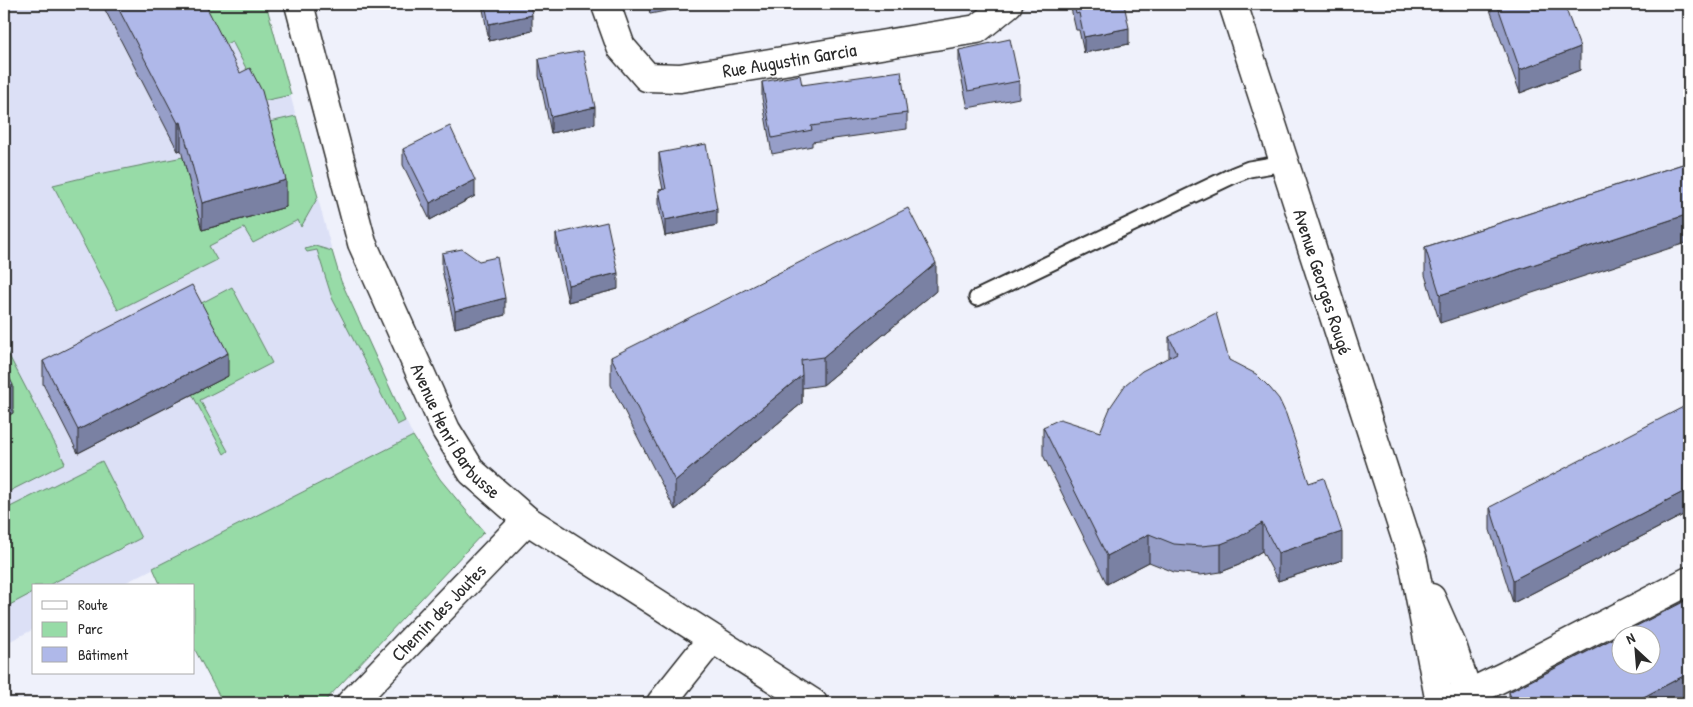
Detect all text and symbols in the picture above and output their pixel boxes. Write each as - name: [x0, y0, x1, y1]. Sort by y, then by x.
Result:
- street label: Rue Augustin Garcia: [721, 36, 859, 84]
- street label: Avenue Georges Rougé: [1287, 206, 1359, 359]
- street label: Avenue Henri Barbusse: [405, 359, 507, 505]
- street label: Chemin des Joutes: [385, 558, 492, 667]
- legend: [32, 584, 195, 674]
- text: Route: [78, 594, 108, 615]
- text: Parc: [78, 618, 103, 639]
- north arrow: [1610, 624, 1660, 674]
- text: N: [1623, 627, 1638, 648]
- text: Bâtiment: [78, 644, 129, 665]

